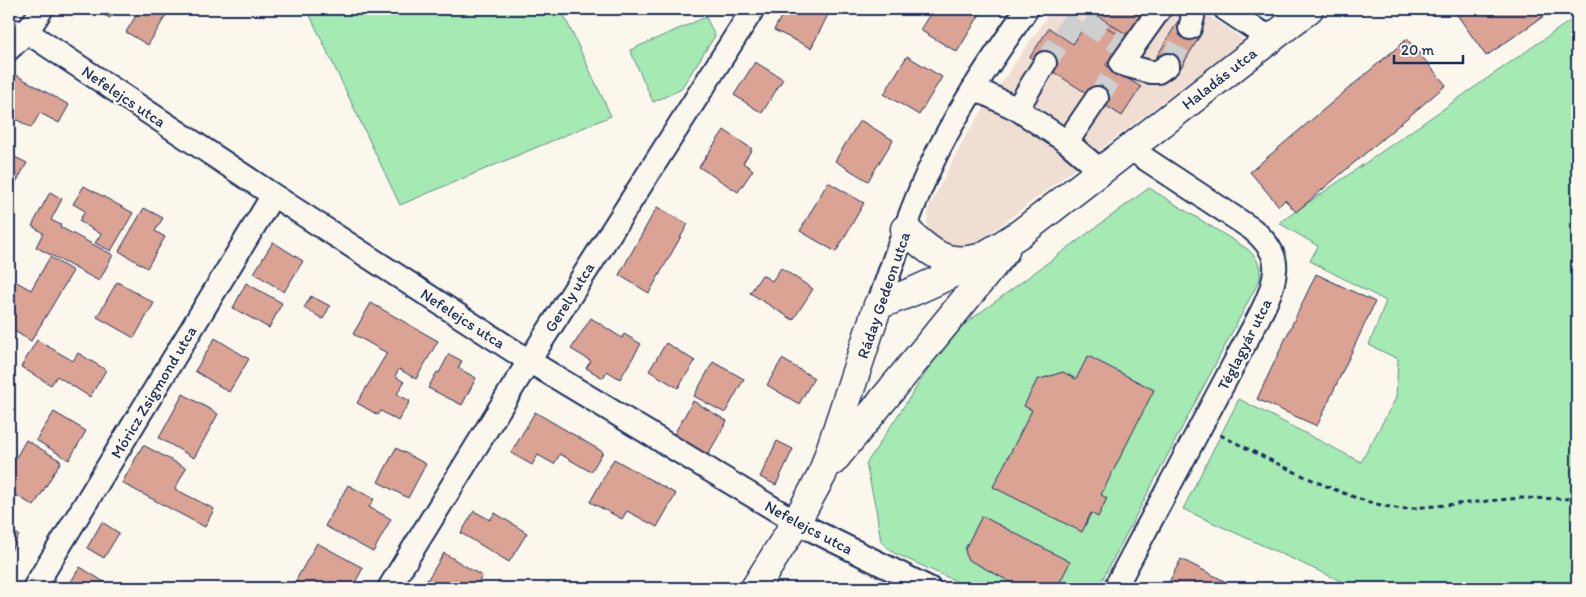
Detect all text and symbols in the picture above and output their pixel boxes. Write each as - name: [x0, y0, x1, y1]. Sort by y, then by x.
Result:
- scale bar: [1394, 32, 1462, 64]
- text: 20 m: [1401, 41, 1435, 59]
- street label: Haladás utca: [1178, 43, 1261, 114]
- street label: Nefelejcs utca: [78, 61, 169, 131]
- street label: Ráday Gedeon utca: [853, 229, 914, 361]
- street label: Gerely utca: [540, 258, 599, 336]
- street label: Nefelejcs utca: [417, 284, 509, 353]
- street label: Téglagyár utca: [1213, 295, 1276, 393]
- street label: Móricz Zsigmond utca: [106, 323, 201, 462]
- street label: Nefelejcs utca: [762, 496, 856, 559]

